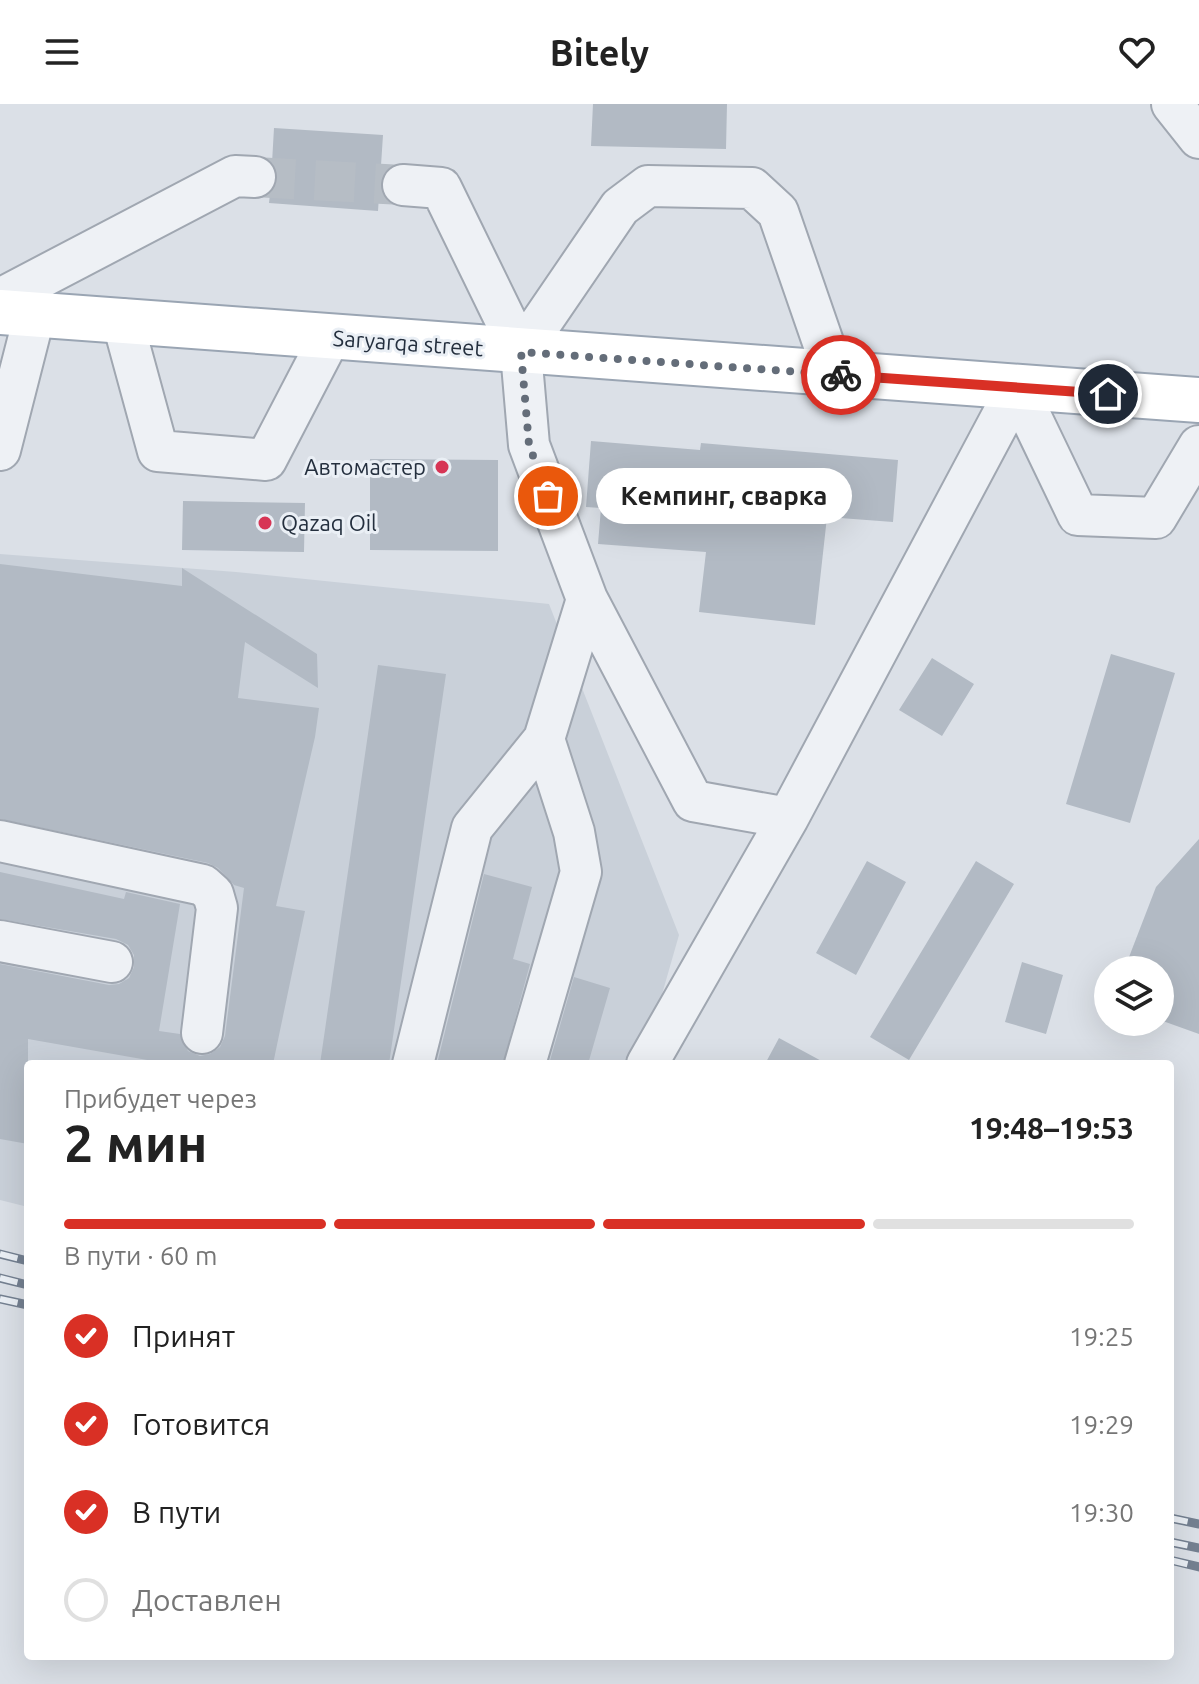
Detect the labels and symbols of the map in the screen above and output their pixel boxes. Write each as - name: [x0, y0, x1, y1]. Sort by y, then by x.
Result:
- street label: Saryarqa street: [332, 325, 484, 360]
- courier: [801, 335, 881, 415]
- pin: [1074, 360, 1142, 428]
- place label: Автомастер: [304, 454, 426, 479]
- marker: Автомастер: [433, 458, 451, 476]
- pin: [514, 462, 582, 530]
- callout: Кемпинг, сварка: [596, 468, 852, 524]
- place label: Qazaq Oil: [281, 510, 377, 535]
- marker: Qazaq Oil: [256, 514, 274, 532]

